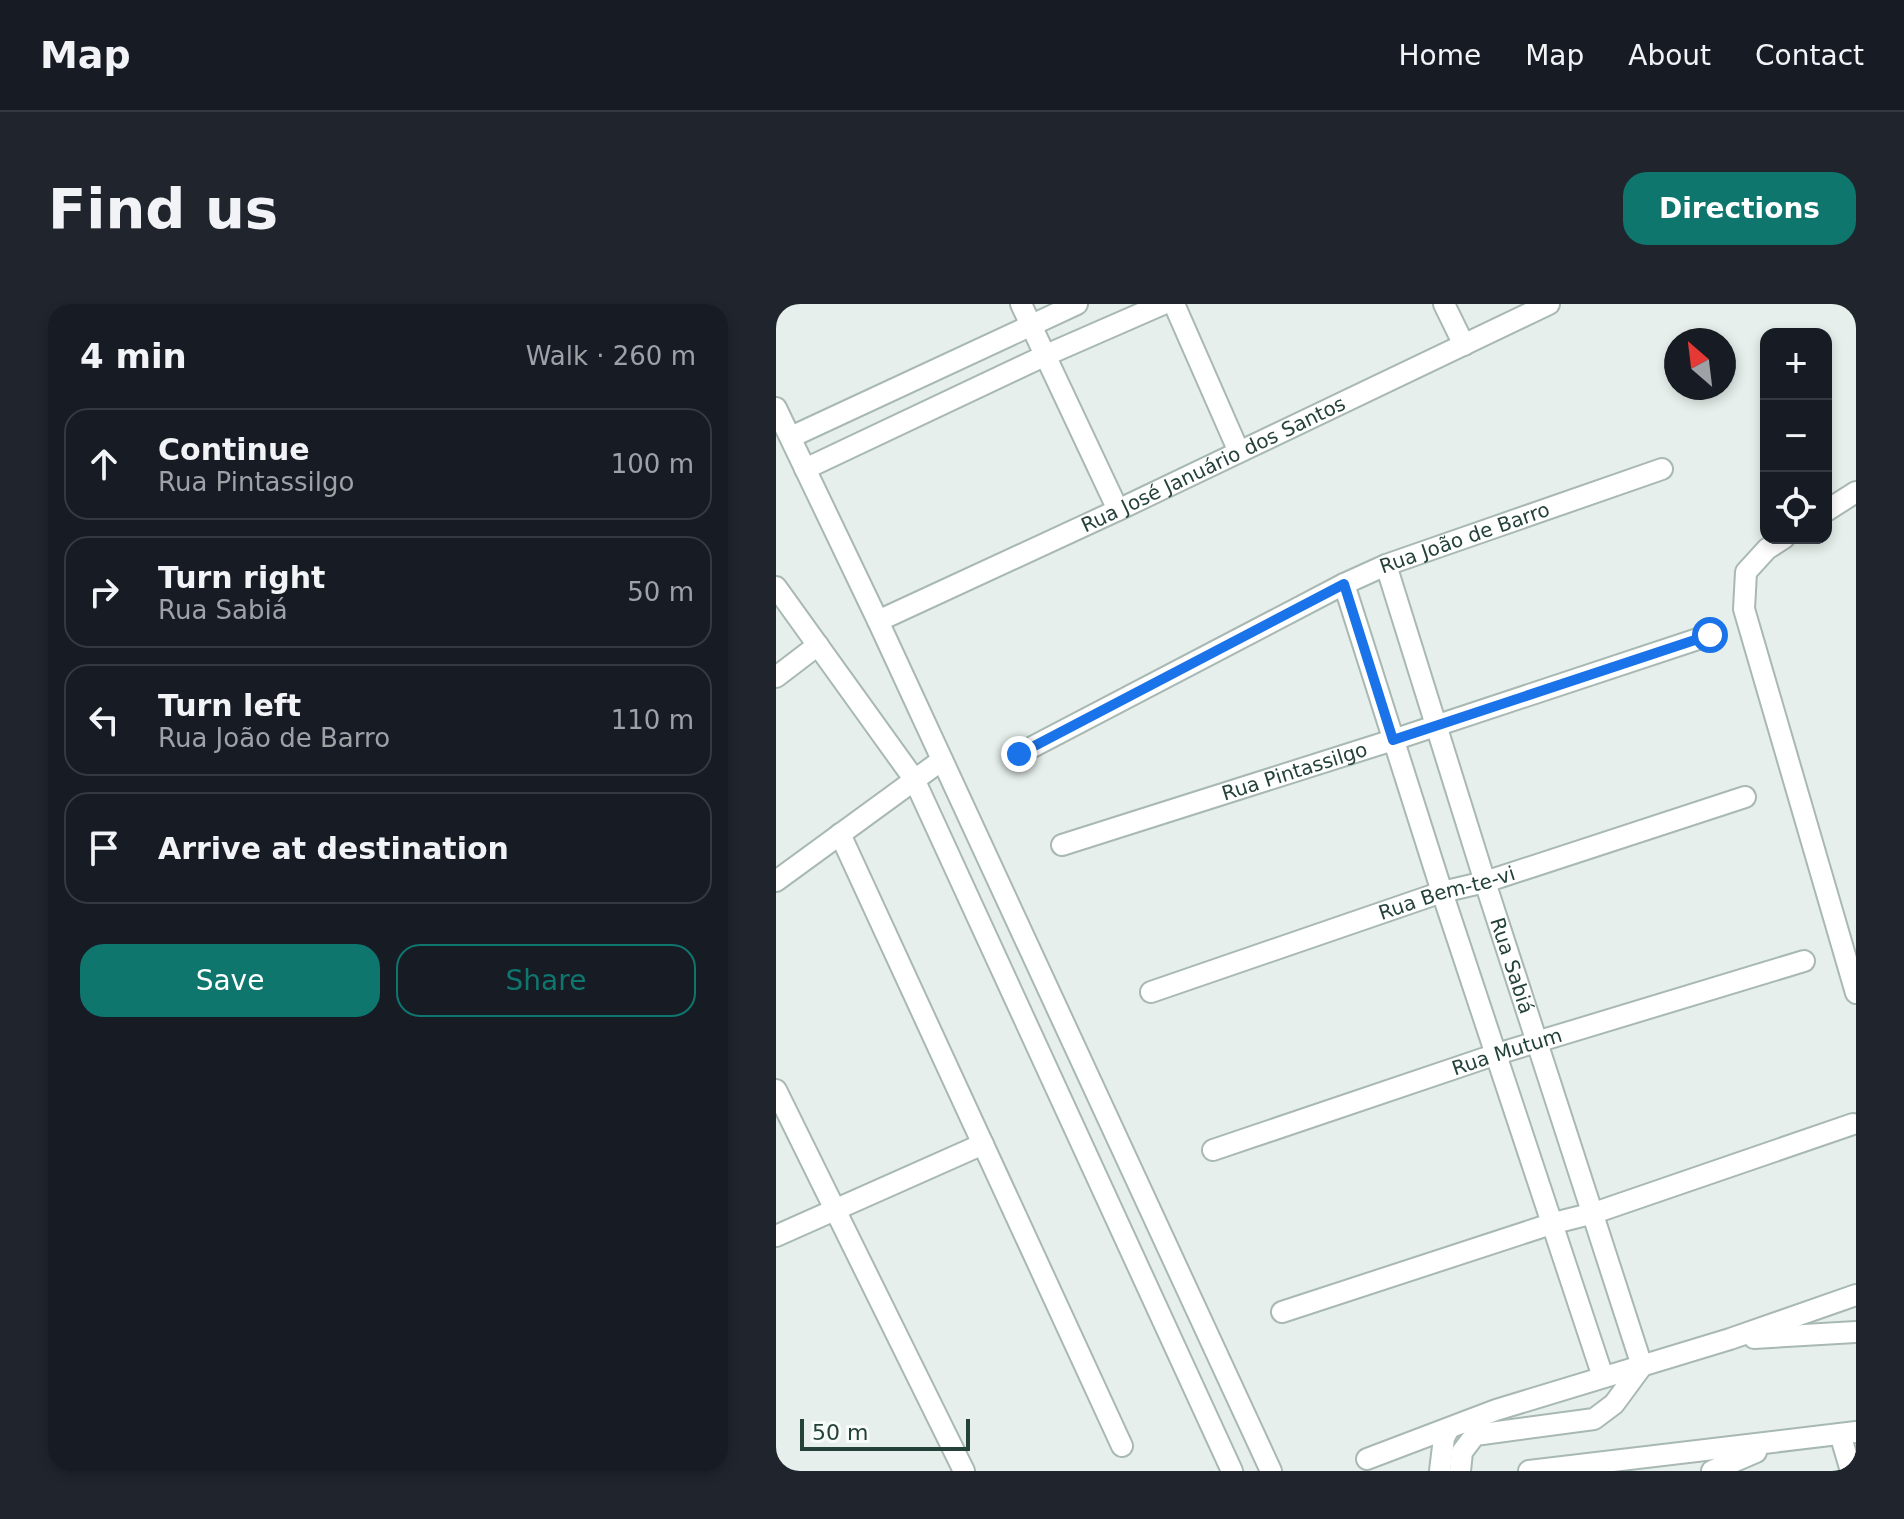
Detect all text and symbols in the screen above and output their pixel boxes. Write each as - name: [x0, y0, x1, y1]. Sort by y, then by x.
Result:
- text: Map: [40, 33, 131, 77]
- text: Home: [1398, 39, 1481, 72]
- text: Map: [1525, 39, 1584, 72]
- text: About: [1628, 39, 1711, 72]
- text: Contact: [1755, 39, 1864, 72]
- button: Directions: [1623, 172, 1856, 245]
- text: Find us: [48, 176, 278, 241]
- north arrow: [1664, 328, 1736, 400]
- map controls: [1760, 328, 1832, 544]
- button: +: [1760, 328, 1832, 400]
- text: 4 min: [80, 336, 187, 376]
- text: Walk · 260 m: [526, 341, 696, 371]
- street label: Rua José Januário dos Santos: [1077, 391, 1349, 537]
- button: −: [1760, 400, 1832, 472]
- text: Continue: [158, 432, 310, 467]
- icon: ahead: [82, 442, 126, 486]
- text: 100 m: [611, 449, 694, 479]
- text: Rua Pintassilgo: [158, 467, 354, 497]
- button: locate: [1760, 472, 1832, 544]
- street label: Rua João de Barro: [1376, 497, 1553, 578]
- text: Turn right: [158, 560, 325, 595]
- icon: right: [82, 570, 126, 614]
- text: 50 m: [627, 577, 694, 607]
- text: Rua Sabiá: [158, 595, 288, 625]
- route start: [1692, 617, 1728, 653]
- text: Turn left: [158, 688, 301, 723]
- icon: left: [82, 698, 126, 742]
- text: 110 m: [611, 705, 694, 735]
- text: Rua João de Barro: [158, 723, 390, 753]
- route end: [1001, 736, 1037, 772]
- street label: Rua Pintassilgo: [1219, 737, 1370, 806]
- icon: arrive: [82, 826, 126, 870]
- text: Arrive at destination: [158, 831, 509, 866]
- street label: Rua Bem-te-vi: [1375, 861, 1518, 925]
- street label: Rua Sabiá: [1485, 914, 1539, 1017]
- button: Save: [80, 944, 380, 1017]
- button: Share: [396, 944, 696, 1017]
- street label: Rua Mutum: [1449, 1023, 1565, 1080]
- scale bar: [800, 1415, 970, 1451]
- text: 50 m: [812, 1420, 868, 1445]

